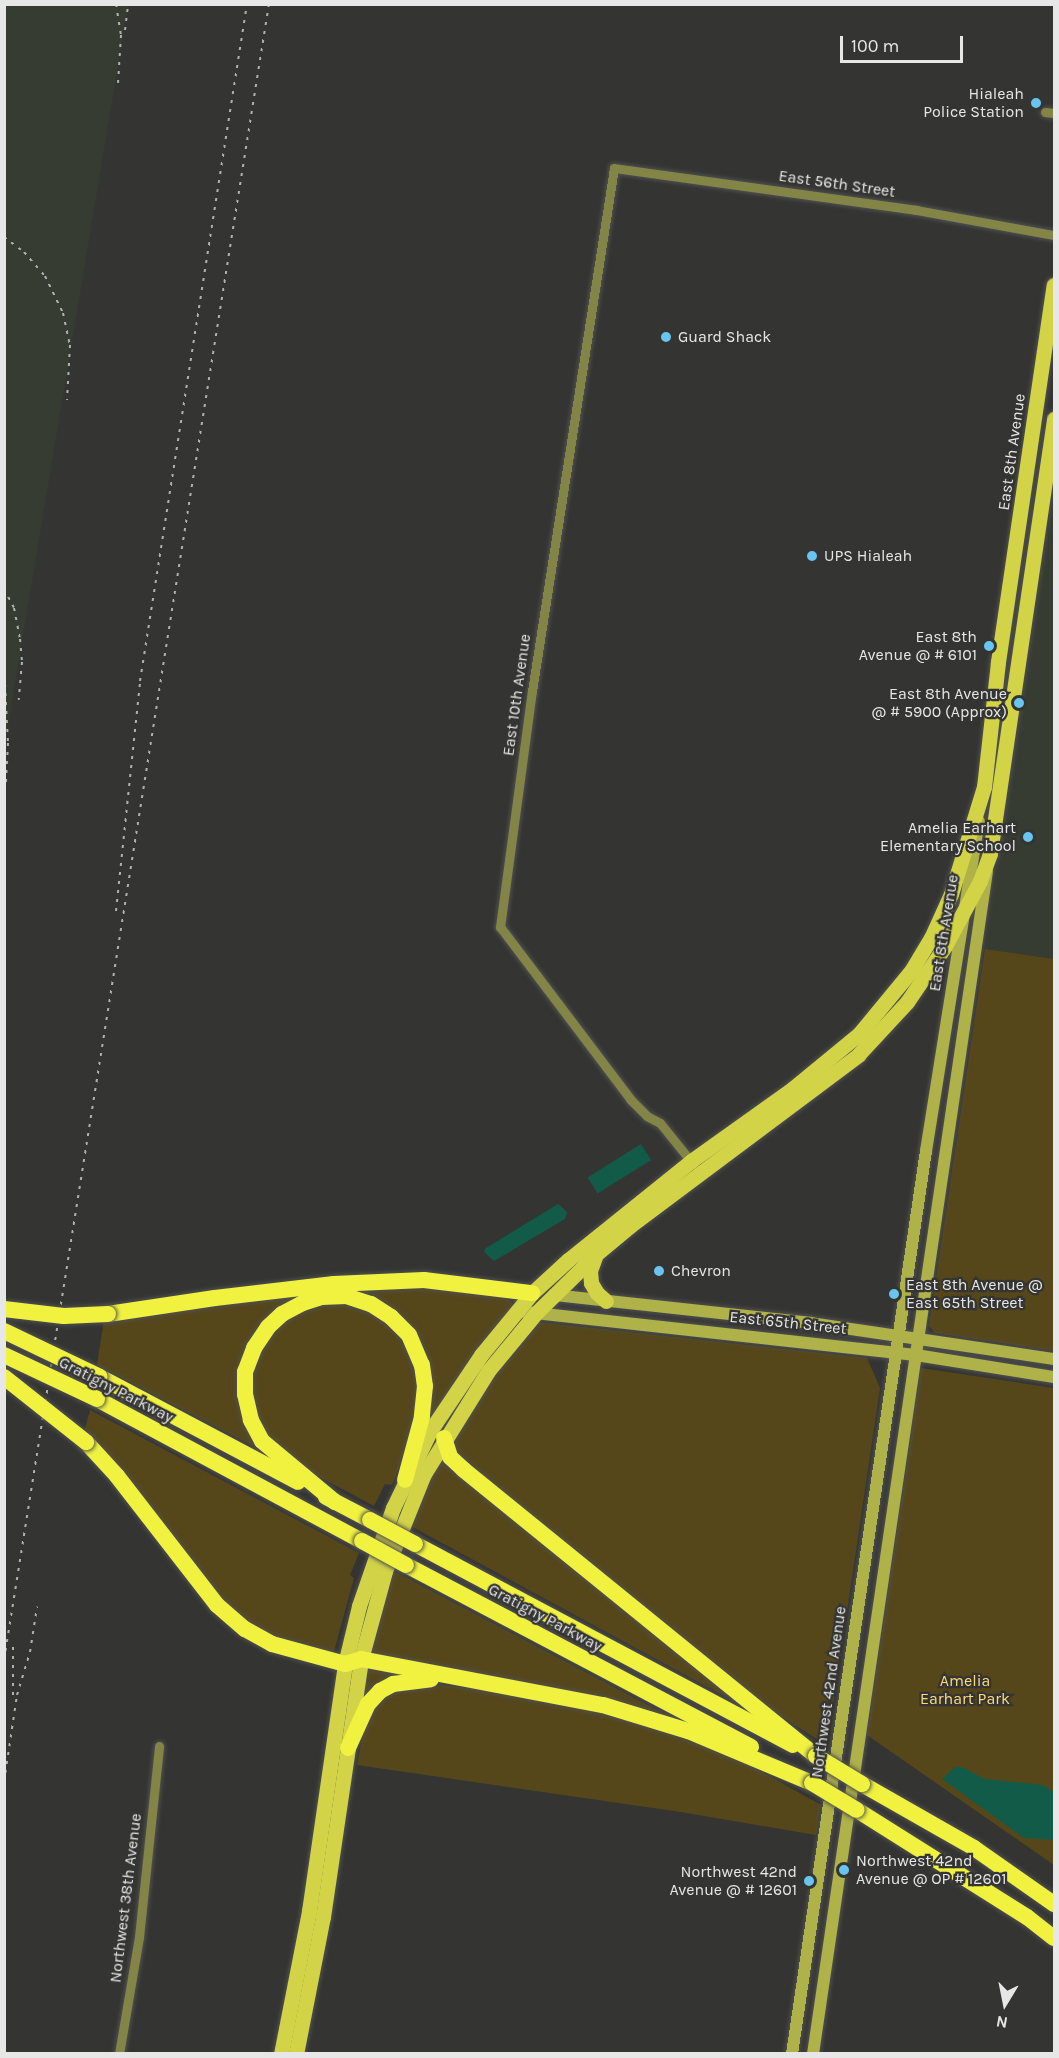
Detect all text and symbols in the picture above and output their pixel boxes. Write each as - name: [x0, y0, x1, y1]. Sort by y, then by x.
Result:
- scale bar: [843, 24, 966, 62]
- text: 100 m: [851, 35, 899, 57]
- place label: Hialeah Police Station: [923, 84, 1024, 122]
- marker: Hialeah Police Station: [1029, 96, 1043, 110]
- street label: East 56th Street: [777, 166, 897, 202]
- place label: Guard Shack: [678, 327, 771, 347]
- marker: Guard Shack: [659, 330, 673, 344]
- street label: East 8th Avenue: [994, 392, 1030, 512]
- place label: UPS Hialeah: [824, 546, 912, 566]
- marker: UPS Hialeah: [805, 549, 819, 563]
- place label: East 8th Avenue @ # 6101: [859, 627, 977, 665]
- street label: East 10th Avenue: [499, 633, 535, 757]
- marker: East 8th Avenue @ # 6101: [982, 639, 996, 653]
- place label: East 8th Avenue @ # 5900 (Approx): [871, 684, 1007, 722]
- marker: East 8th Avenue @ # 5900 (Approx): [1012, 696, 1026, 710]
- place label: Amelia Earhart Elementary School: [880, 818, 1016, 856]
- marker: Amelia Earhart Elementary School: [1021, 830, 1035, 844]
- street label: East 8th Avenue: [925, 873, 963, 993]
- place label: Chevron: [671, 1261, 731, 1281]
- marker: Chevron: [652, 1264, 666, 1278]
- place label: East 8th Avenue @ East 65th Street: [906, 1275, 1043, 1313]
- marker: East 8th Avenue @ East 65th Street: [887, 1287, 901, 1301]
- street label: East 65th Street: [729, 1307, 847, 1339]
- street label: Gratigny Parkway: [56, 1353, 176, 1427]
- street label: Gratigny Parkway: [485, 1580, 605, 1656]
- street label: Northwest 42nd Avenue: [807, 1605, 851, 1779]
- park label: Amelia Earhart Park: [920, 1671, 1010, 1709]
- street label: Northwest 38th Avenue: [106, 1812, 146, 1984]
- place label: Northwest 42nd Avenue @ OP # 12601: [856, 1851, 1007, 1889]
- place label: Northwest 42nd Avenue @ # 12601: [669, 1862, 797, 1900]
- marker: Northwest 42nd Avenue @ OP # 12601: [837, 1863, 851, 1877]
- marker: Northwest 42nd Avenue @ # 12601: [802, 1874, 816, 1888]
- north arrow: [975, 1974, 1035, 2034]
- text: N: [994, 2012, 1009, 2033]

